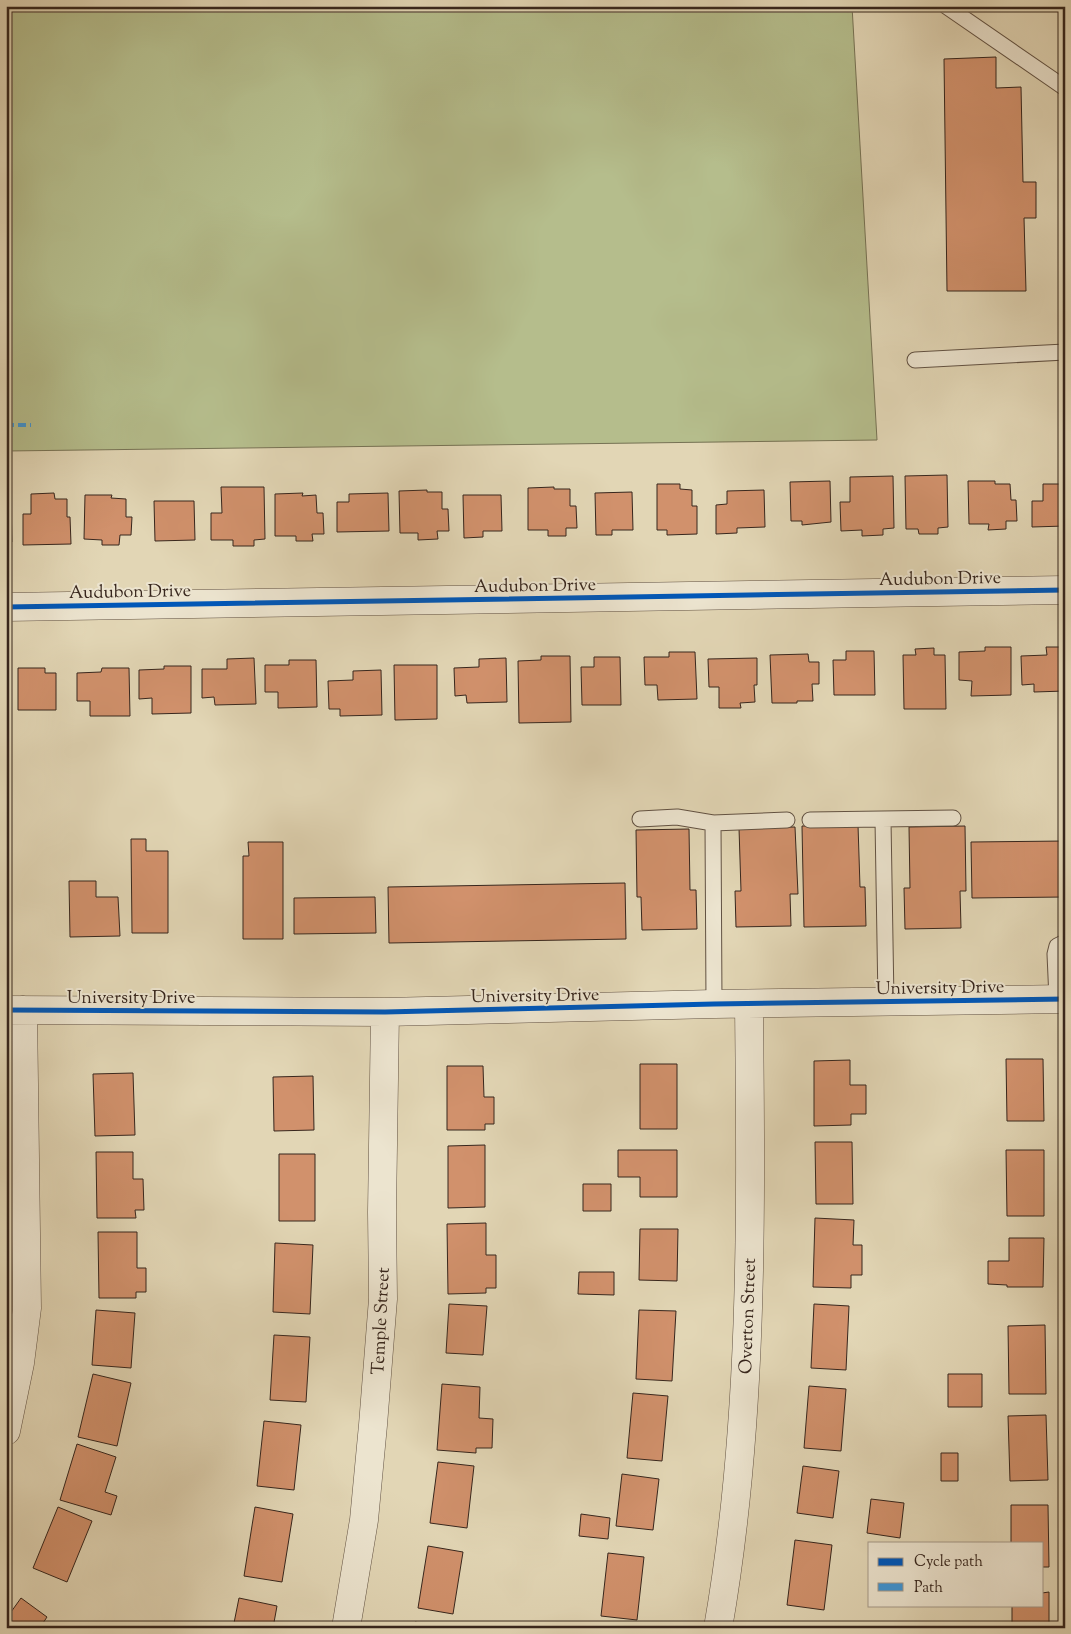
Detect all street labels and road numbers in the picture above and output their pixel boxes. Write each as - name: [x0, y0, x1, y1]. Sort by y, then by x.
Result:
- street label: Audubon Drive: [879, 566, 1001, 594]
- street label: Audubon Drive: [474, 573, 596, 601]
- street label: Audubon Drive: [69, 579, 191, 607]
- street label: University Drive: [875, 975, 1005, 1003]
- street label: University Drive: [470, 983, 600, 1011]
- street label: University Drive: [67, 986, 195, 1012]
- street label: Overton Street: [734, 1257, 764, 1375]
- street label: Temple Street: [366, 1267, 398, 1376]

